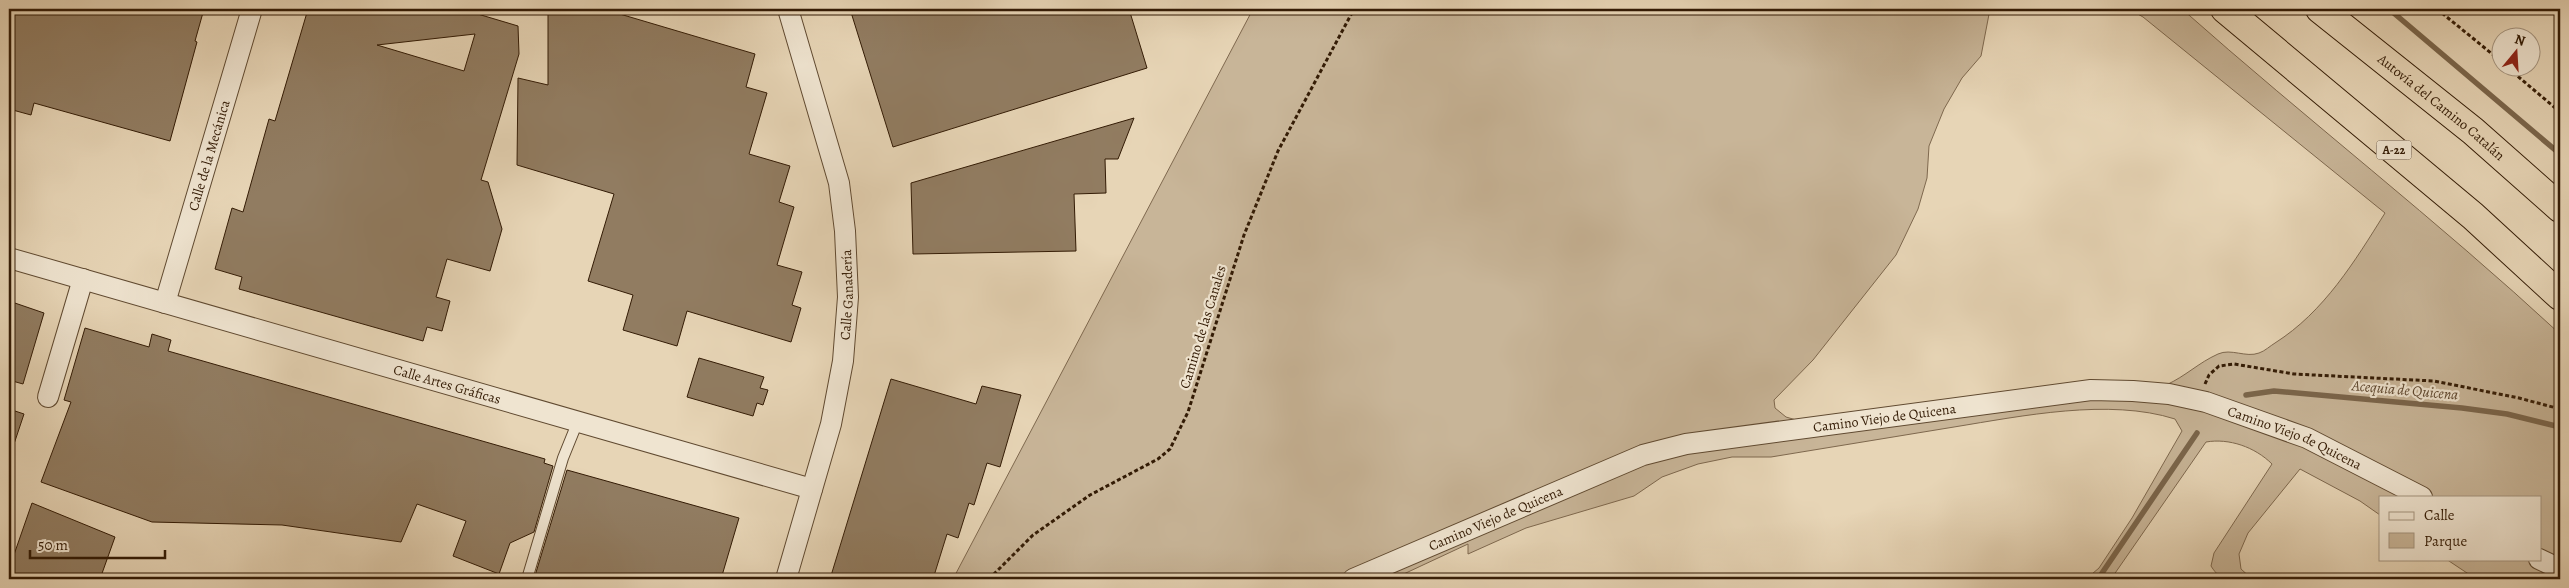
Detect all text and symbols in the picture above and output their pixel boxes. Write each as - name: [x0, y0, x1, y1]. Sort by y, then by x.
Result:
- north arrow: [2492, 28, 2542, 78]
- text: N: [2512, 30, 2528, 51]
- street label: Autovía del Camino Catalán: [2373, 49, 2509, 165]
- street label: Calle de la Mecánica: [183, 97, 234, 213]
- road number: A-22: [2376, 140, 2412, 160]
- street label: Calle Ganadería: [835, 248, 858, 341]
- street label: Camino de las Canales: [1175, 263, 1231, 391]
- street label: Calle Artes Gráficas: [391, 360, 503, 409]
- water label: Acequia de Quicena: [2350, 375, 2459, 405]
- street label: Camino Viejo de Quicena: [1812, 399, 1958, 436]
- street label: Camino Viejo de Quicena: [2225, 401, 2365, 474]
- street label: Camino Viejo de Quicena: [1426, 481, 1566, 555]
- legend: [2379, 496, 2542, 560]
- text: Calle: [2424, 505, 2455, 525]
- scale bar: [30, 528, 165, 560]
- text: Parque: [2424, 531, 2467, 551]
- text: 50 m: [38, 535, 68, 555]

